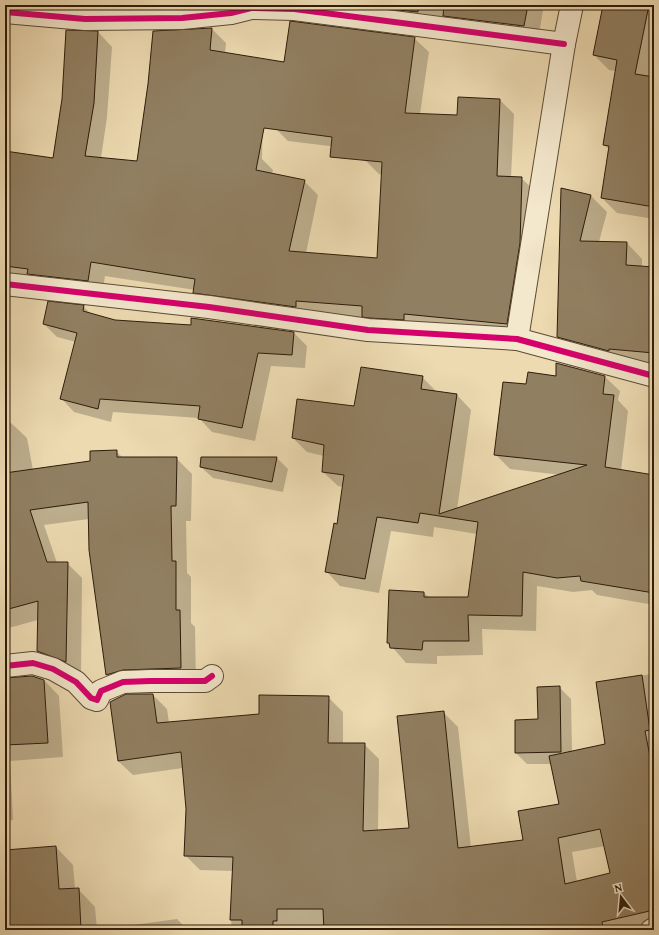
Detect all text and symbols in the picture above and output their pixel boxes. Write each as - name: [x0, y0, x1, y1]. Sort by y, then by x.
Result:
- north arrow: [601, 877, 641, 917]
- text: N: [613, 879, 625, 896]

